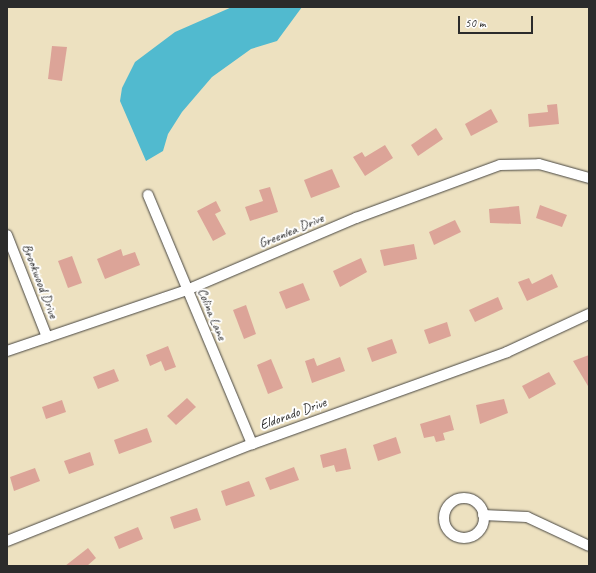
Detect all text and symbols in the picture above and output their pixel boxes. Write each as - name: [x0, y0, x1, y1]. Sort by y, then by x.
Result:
- scale bar: [460, 8, 535, 34]
- text: 50 m: [465, 15, 485, 31]
- street label: Greenlea Drive: [256, 210, 326, 252]
- street label: Brookwood Drive: [18, 241, 62, 321]
- street label: Colina Lane: [194, 285, 230, 343]
- street label: Eldorado Drive: [257, 394, 329, 434]

